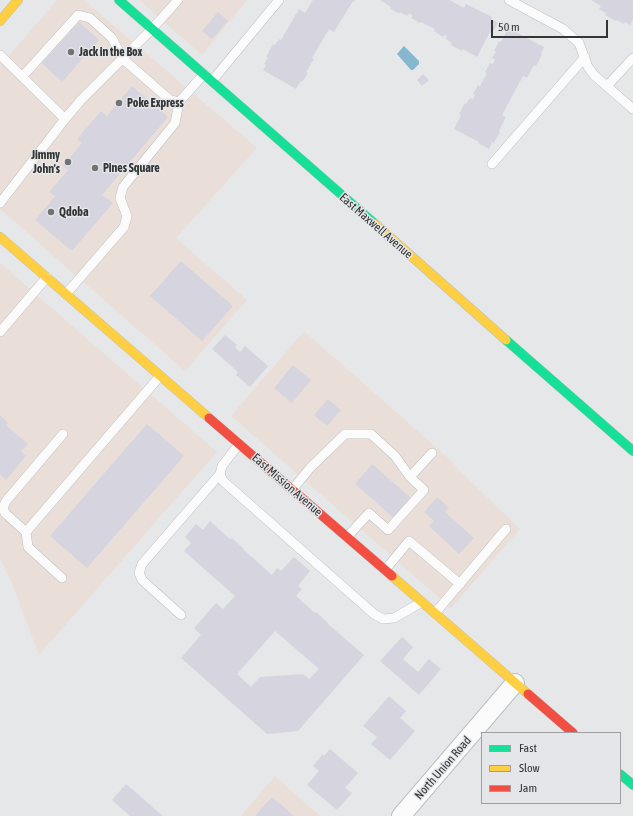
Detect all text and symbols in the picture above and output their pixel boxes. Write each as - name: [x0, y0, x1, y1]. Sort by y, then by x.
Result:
- scale bar: [493, 12, 610, 38]
- text: 50 m: [498, 20, 520, 34]
- place label: Jack in the Box: [79, 45, 142, 59]
- marker: Jack in the Box: [66, 47, 76, 57]
- place label: Poke Express: [127, 96, 184, 110]
- marker: Poke Express: [114, 98, 124, 108]
- place label: Jimmy John's: [31, 148, 60, 176]
- marker: Jimmy John's: [63, 157, 73, 167]
- place label: Pines Square: [103, 161, 160, 175]
- marker: Pines Square: [90, 163, 100, 173]
- street label: East Maxwell Avenue: [336, 190, 416, 262]
- place label: Qdoba: [59, 205, 89, 219]
- marker: Qdoba: [46, 207, 56, 217]
- street label: East Mission Avenue: [249, 451, 325, 519]
- legend: [481, 732, 621, 804]
- street label: North Union Road: [412, 734, 474, 802]
- text: Fast: [519, 741, 537, 755]
- text: Slow: [519, 761, 540, 775]
- text: Jam: [519, 781, 537, 795]

